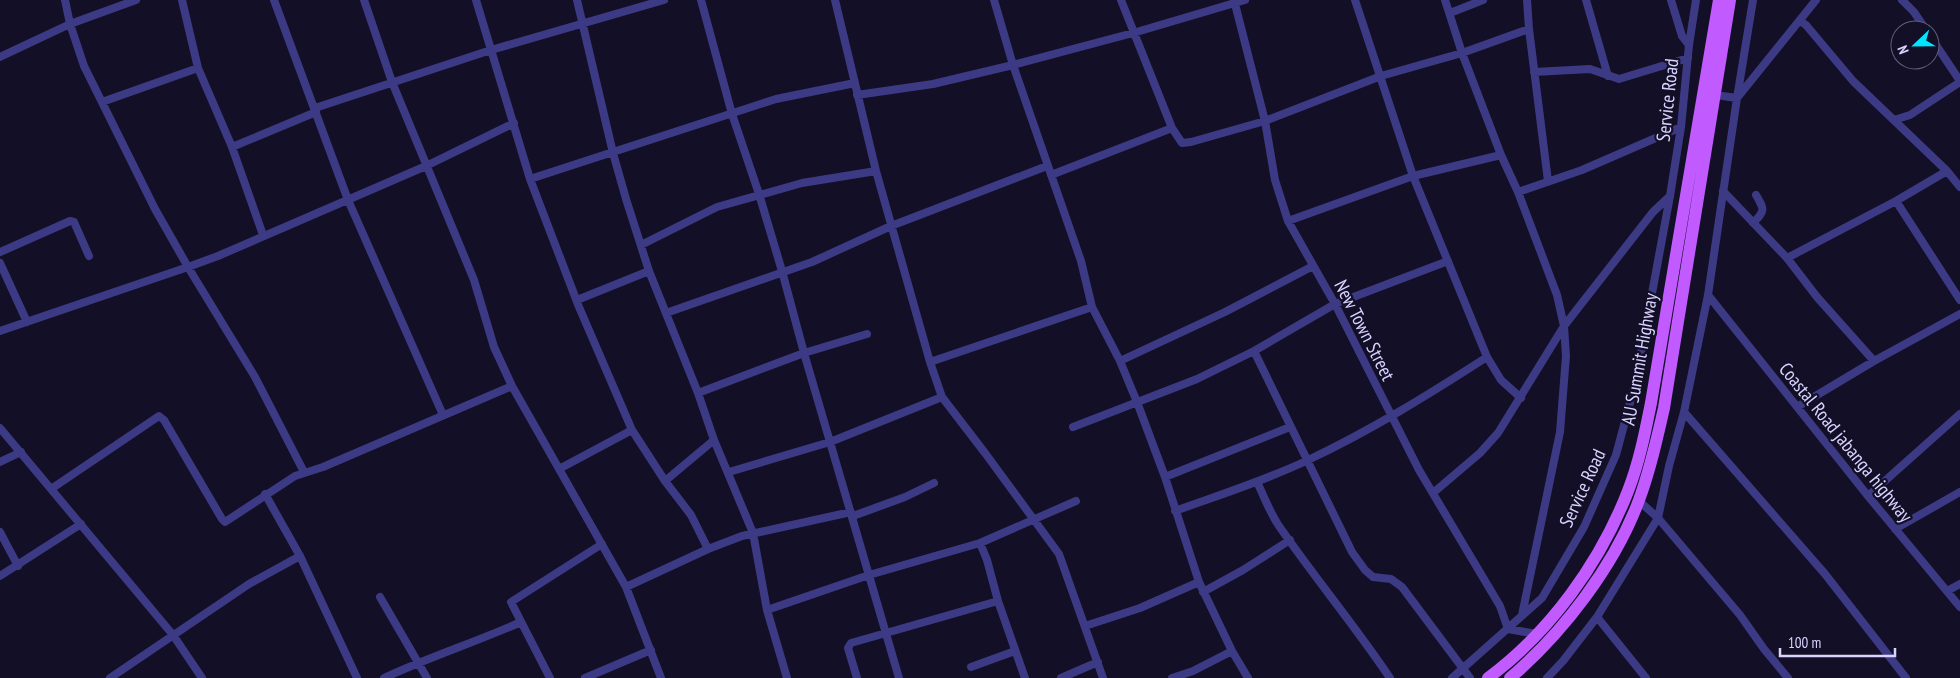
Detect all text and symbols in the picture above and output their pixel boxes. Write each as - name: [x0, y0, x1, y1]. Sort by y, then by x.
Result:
- north arrow: [1890, 20, 1940, 70]
- text: N: [1893, 43, 1913, 57]
- street label: Service Road: [1651, 57, 1683, 143]
- street label: New Town Street: [1329, 276, 1401, 385]
- street label: AU Summit Highway: [1616, 290, 1663, 427]
- street label: Coastal Road jabanga highway: [1774, 357, 1918, 527]
- street label: Service Road: [1553, 445, 1611, 531]
- scale bar: [1780, 626, 1895, 658]
- text: 100 m: [1788, 633, 1821, 652]

